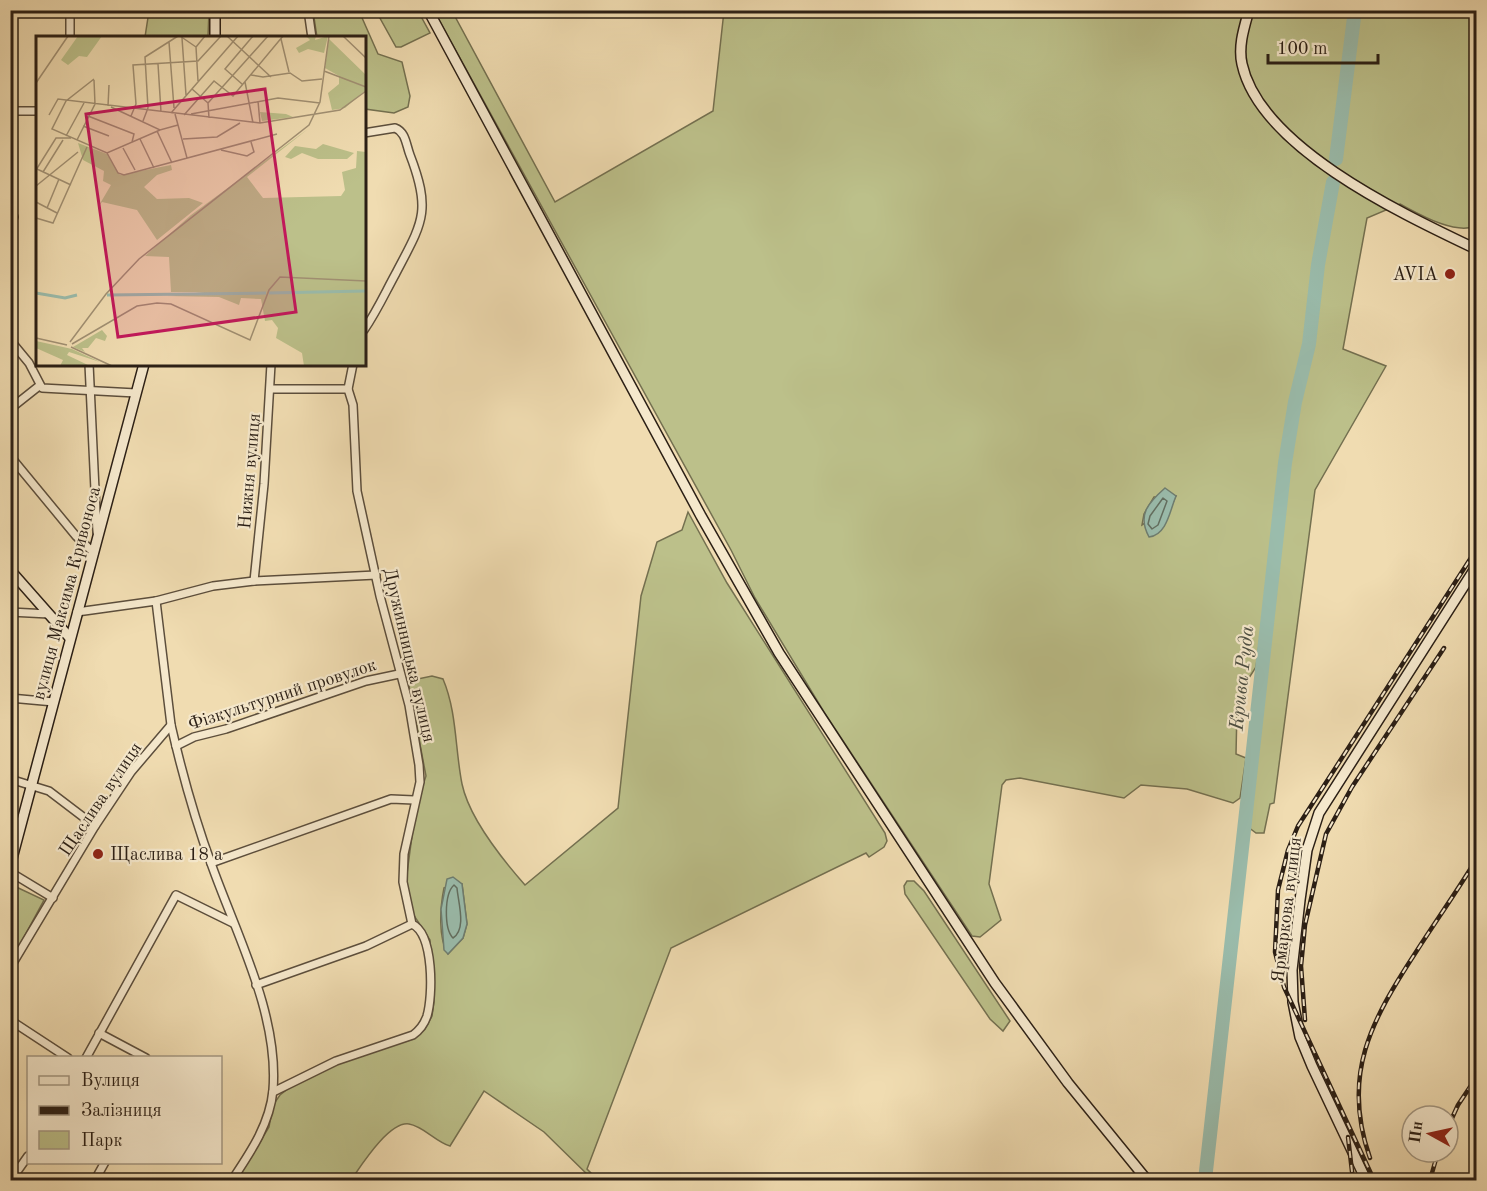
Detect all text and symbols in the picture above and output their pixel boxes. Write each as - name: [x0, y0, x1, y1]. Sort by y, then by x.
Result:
- scale bar: [1268, 27, 1378, 65]
- inset map: [36, 36, 366, 366]
- text: 100 m: [1277, 40, 1328, 58]
- place label: AVIA: [1392, 266, 1438, 284]
- marker: AVIA: [1443, 267, 1457, 281]
- street label: Нижня вулиця: [236, 412, 264, 530]
- street label: вулиця Максима Кривоноса: [30, 484, 104, 702]
- street label: Дружинницька вулиця: [380, 566, 438, 744]
- water label: Крива Руда: [1227, 625, 1258, 733]
- street label: Фізкультурний провулок: [186, 656, 379, 734]
- street label: Щаслива вулиця: [56, 739, 146, 860]
- street label: Ярмаркова вулиця: [1269, 836, 1305, 984]
- place label: Щаслива 18 а: [110, 846, 223, 864]
- marker: Щаслива 18 а: [91, 847, 105, 861]
- legend: [27, 1056, 222, 1164]
- text: Вулиця: [81, 1072, 140, 1090]
- text: Залізниця: [81, 1102, 162, 1120]
- north arrow: [1400, 1104, 1460, 1164]
- text: Пн: [1408, 1120, 1427, 1144]
- text: Парк: [81, 1132, 122, 1150]

